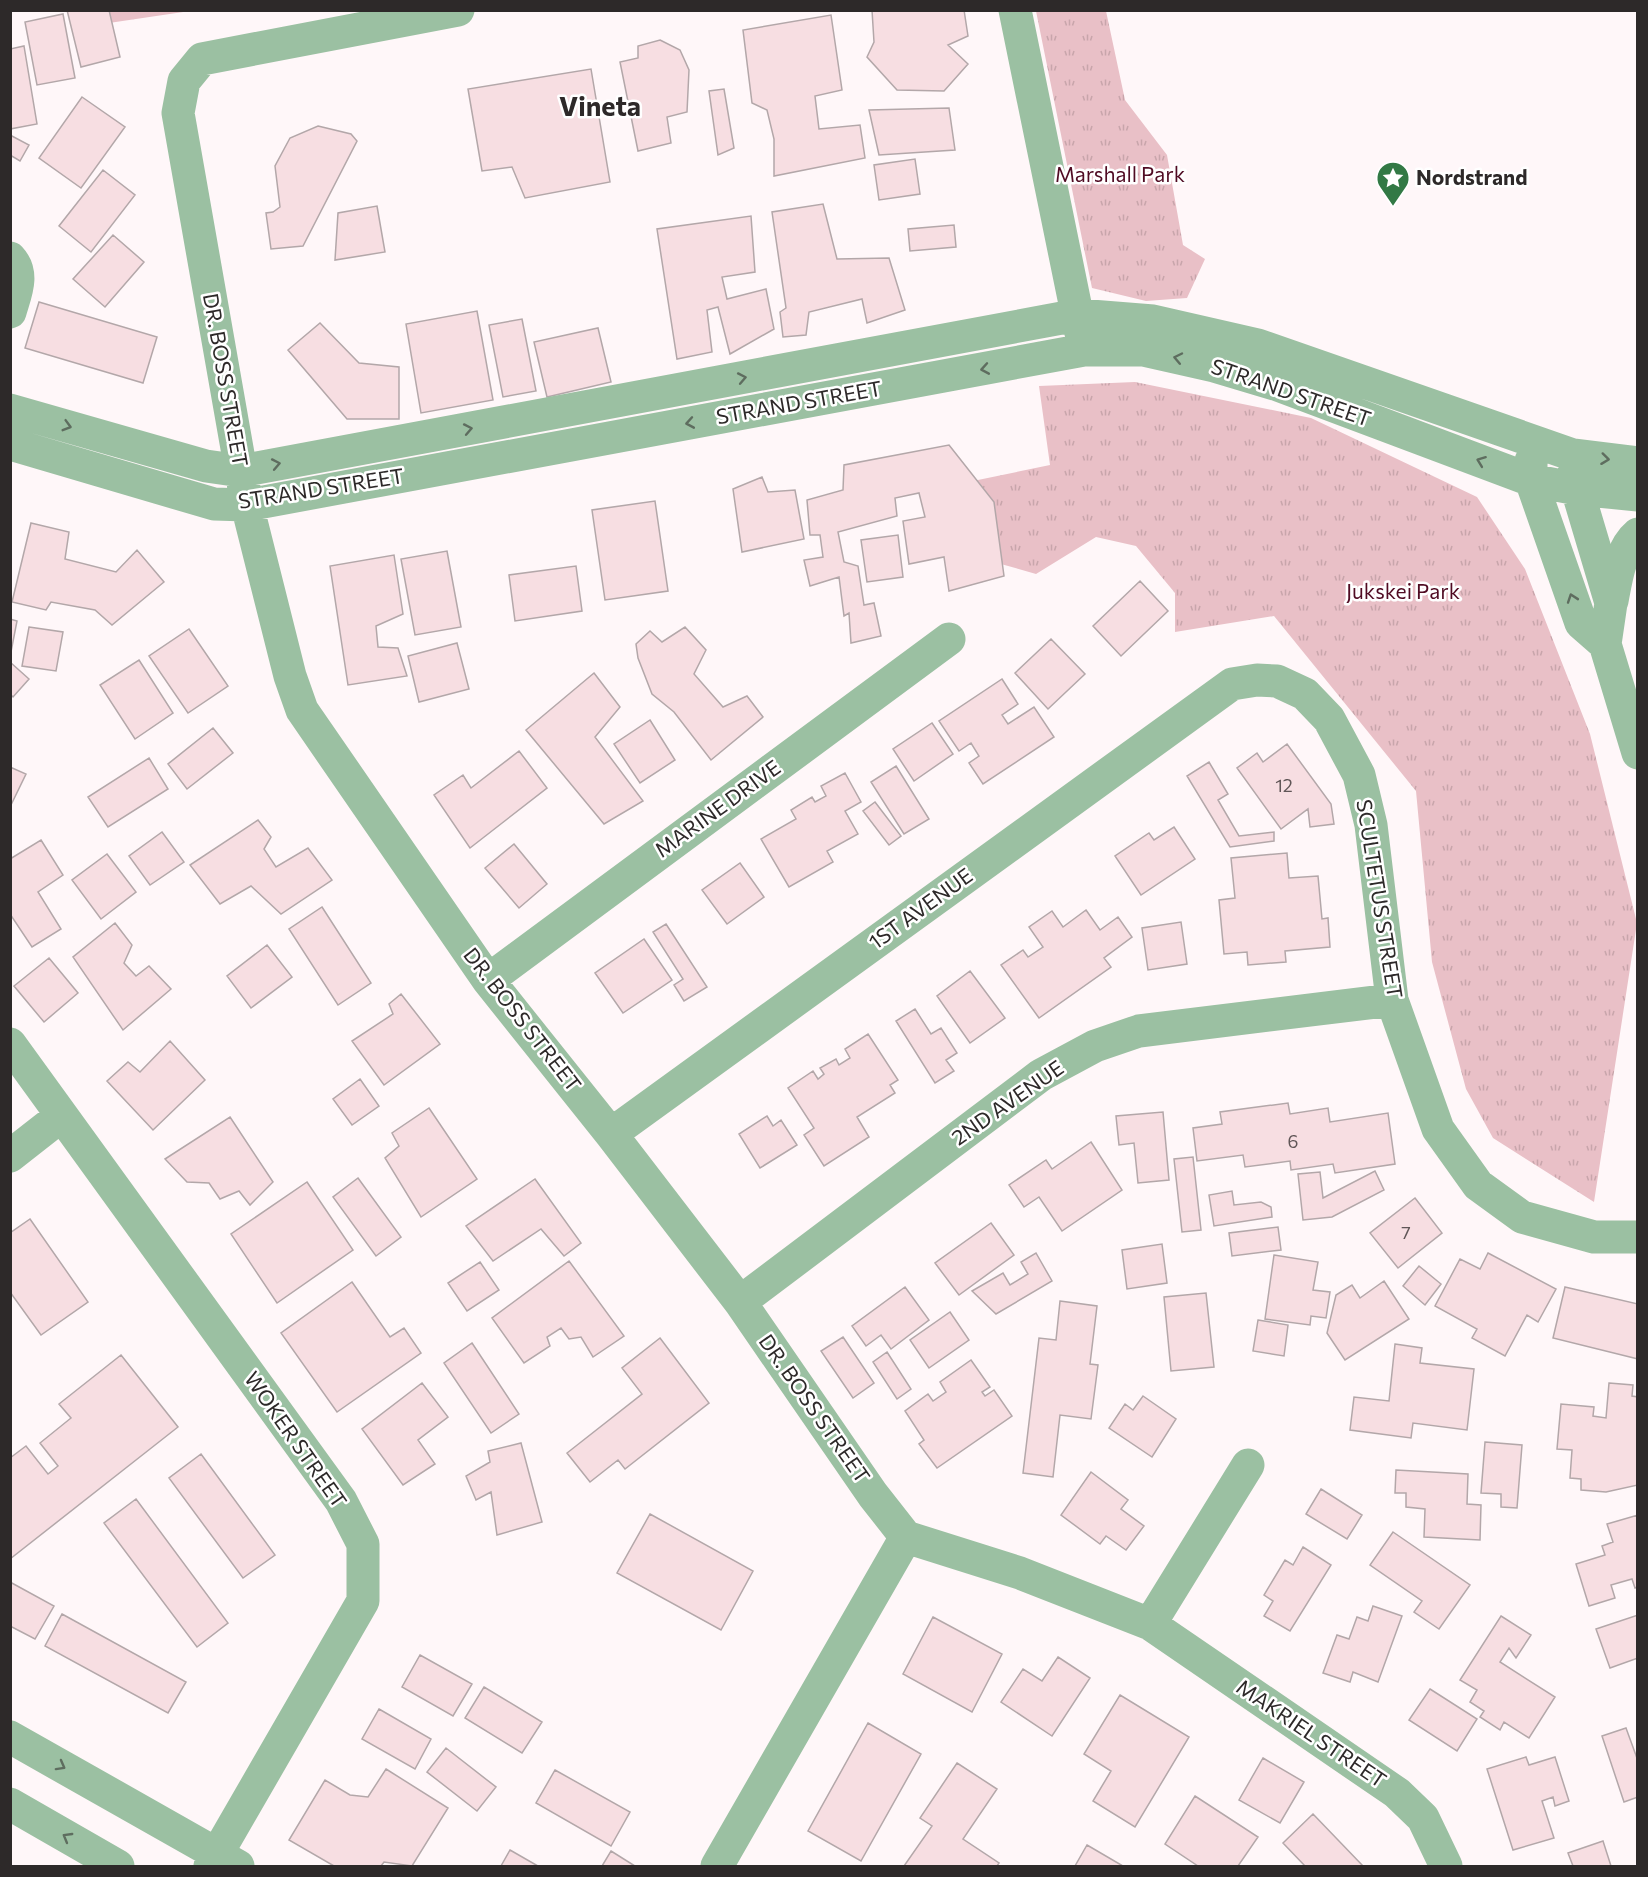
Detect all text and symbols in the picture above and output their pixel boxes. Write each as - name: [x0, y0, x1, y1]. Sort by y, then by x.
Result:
- district label: Vineta: [559, 89, 641, 122]
- place icon: Nordstrand: [1375, 160, 1411, 207]
- park label: Marshall Park: [1055, 161, 1185, 186]
- place label: Nordstrand: [1416, 164, 1527, 189]
- street label: DR. BOSS STREET: [199, 291, 254, 469]
- one-way arrow: [1173, 352, 1183, 365]
- street label: STRAND STREET: [1208, 353, 1375, 431]
- one-way arrow: [981, 362, 990, 374]
- one-way arrow: [737, 372, 747, 385]
- street label: STRAND STREET: [714, 375, 883, 428]
- one-way arrow: [686, 416, 696, 429]
- one-way arrow: [61, 419, 72, 431]
- one-way arrow: [463, 423, 473, 436]
- one-way arrow: [1601, 453, 1610, 465]
- one-way arrow: [1476, 456, 1487, 468]
- one-way arrow: [272, 459, 281, 471]
- street label: STRAND STREET: [236, 462, 405, 513]
- park label: Jukskei Park: [1346, 578, 1460, 603]
- one-way arrow: [1567, 593, 1579, 604]
- street label: MARINE DRIVE: [649, 754, 785, 862]
- house number: 12: [1275, 774, 1293, 796]
- street label: SCULTETUS STREET: [1352, 798, 1409, 1000]
- street label: 1ST AVENUE: [863, 862, 977, 954]
- street label: DR. BOSS STREET: [459, 942, 587, 1096]
- street label: 2ND AVENUE: [947, 1054, 1068, 1149]
- house number: 6: [1288, 1130, 1298, 1152]
- house number: 7: [1401, 1221, 1411, 1243]
- street label: DR. BOSS STREET: [755, 1329, 876, 1487]
- street label: WOKER STREET: [240, 1366, 353, 1512]
- street label: MAKRIEL STREET: [1232, 1673, 1391, 1792]
- one-way arrow: [55, 1759, 66, 1770]
- one-way arrow: [63, 1833, 73, 1844]

